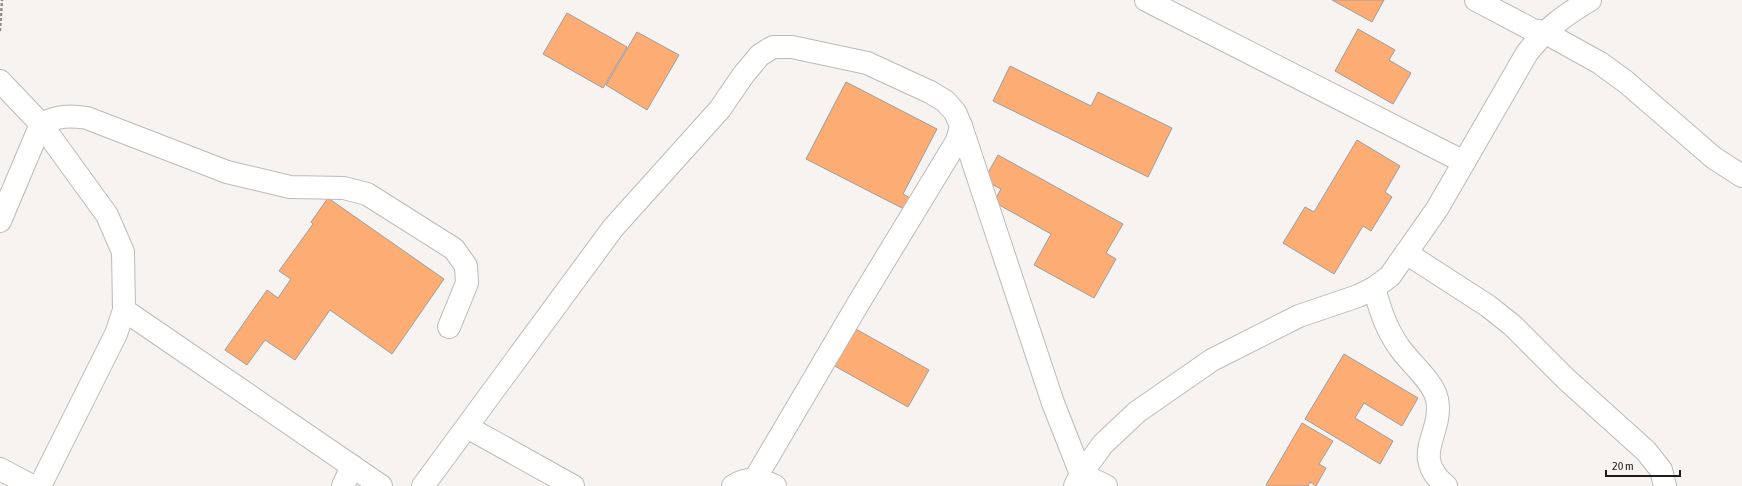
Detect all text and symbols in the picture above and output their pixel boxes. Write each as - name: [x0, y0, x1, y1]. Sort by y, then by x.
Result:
- scale bar: [1606, 452, 1680, 478]
- text: 20 m: [1612, 459, 1634, 473]

